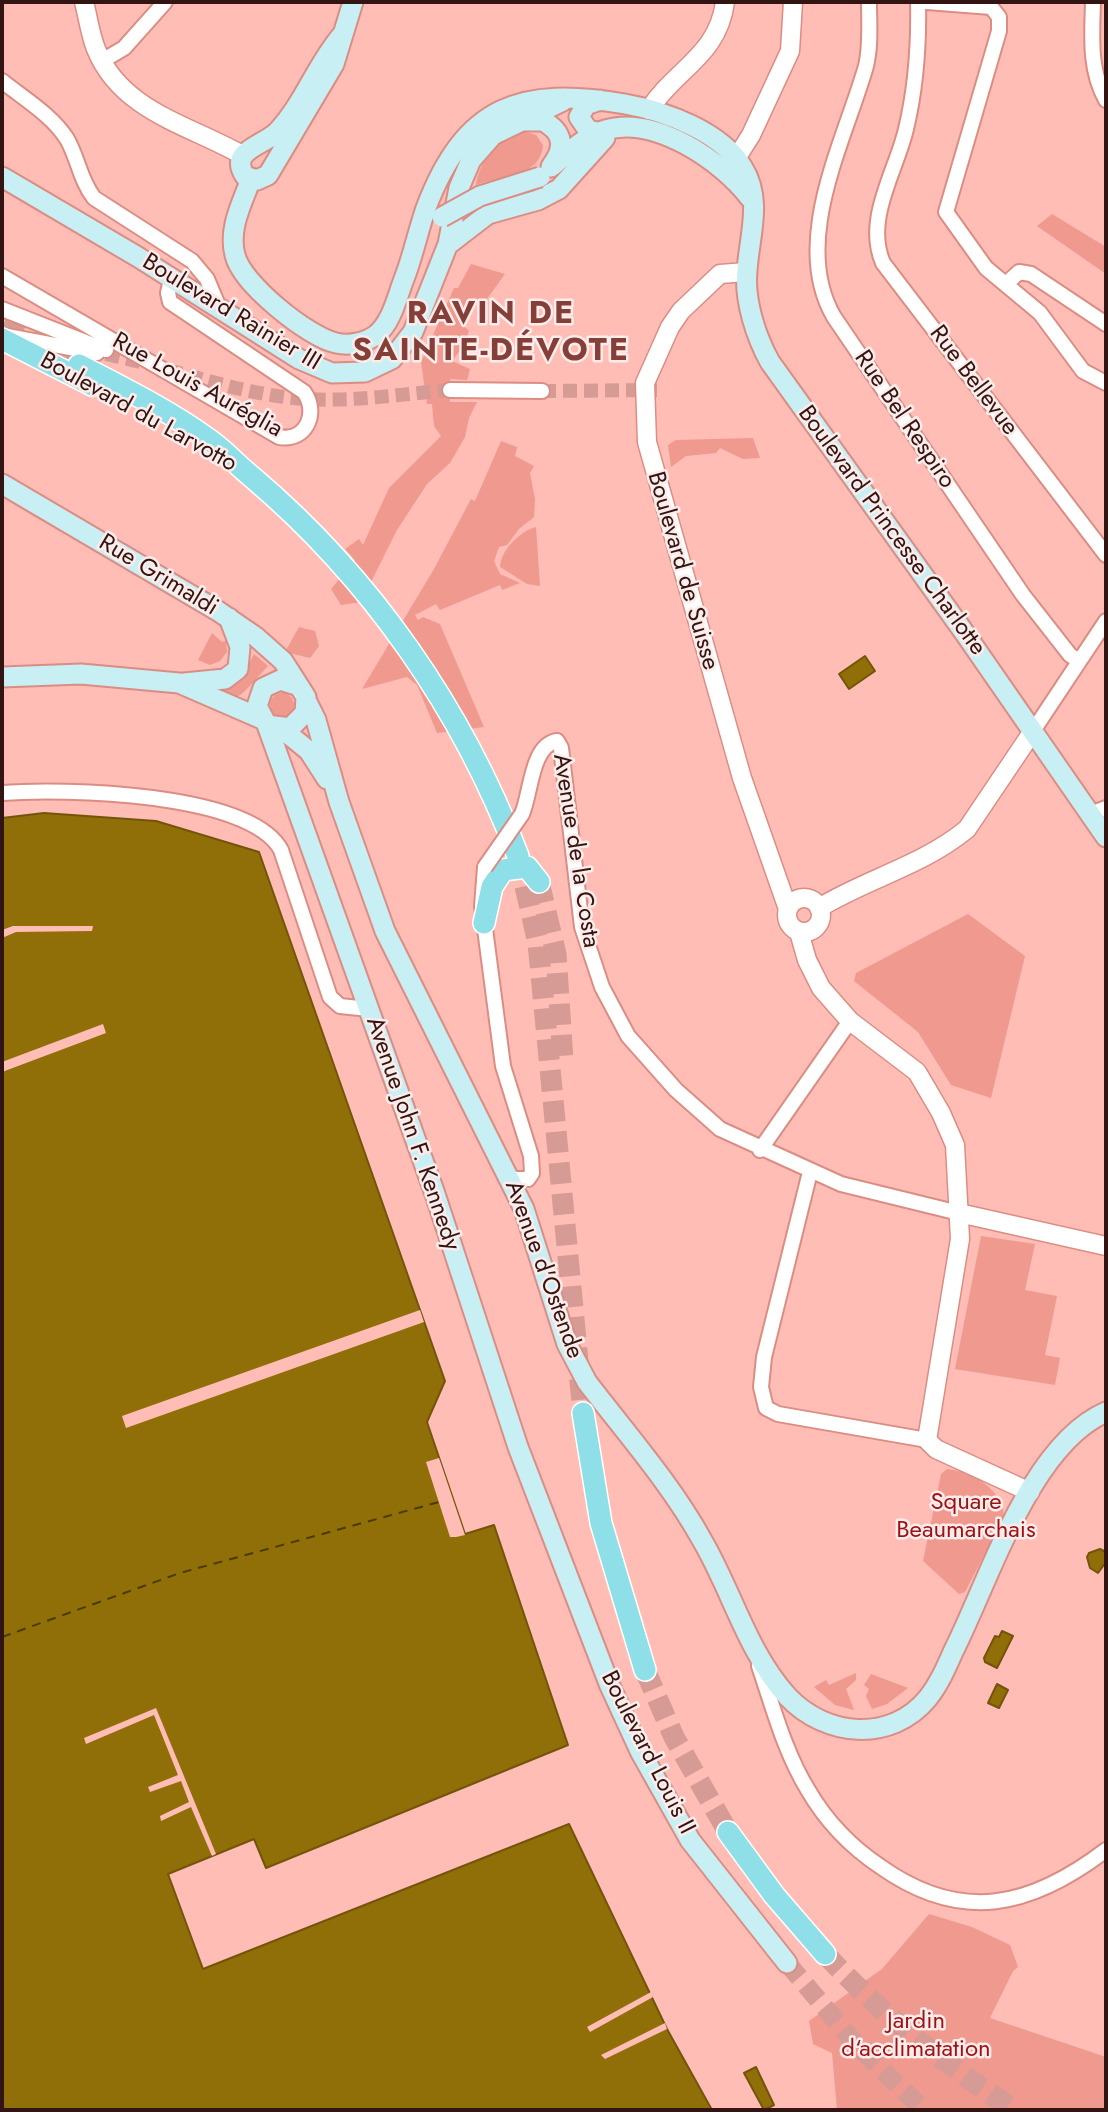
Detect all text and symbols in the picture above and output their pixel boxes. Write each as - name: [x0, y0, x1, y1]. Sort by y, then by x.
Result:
- street label: Boulevard Rainier III: [136, 248, 326, 378]
- district label: RAVIN DE SAINTE-DÉVOTE: [354, 296, 628, 371]
- street label: Rue Bellevue: [922, 320, 1024, 442]
- street label: Rue Louis Auréglia: [107, 327, 287, 445]
- street label: Rue Bel Respiro: [847, 345, 961, 495]
- street label: Boulevard du Larvotto: [35, 347, 241, 479]
- street label: Boulevard Princesse Charlotte: [791, 401, 991, 661]
- street label: Boulevard de Suisse: [640, 469, 724, 673]
- street label: Rue Grimaldi: [93, 529, 223, 623]
- street label: Avenue de la Costa: [545, 752, 605, 950]
- street label: Avenue John F. Kennedy: [359, 1014, 465, 1254]
- street label: Avenue d'Ostende: [497, 1177, 589, 1363]
- park label: Square Beaumarchais: [896, 1489, 1036, 1545]
- street label: Boulevard Louis II: [593, 1667, 701, 1839]
- park label: Jardin d‘acclimatation: [841, 2008, 991, 2064]

